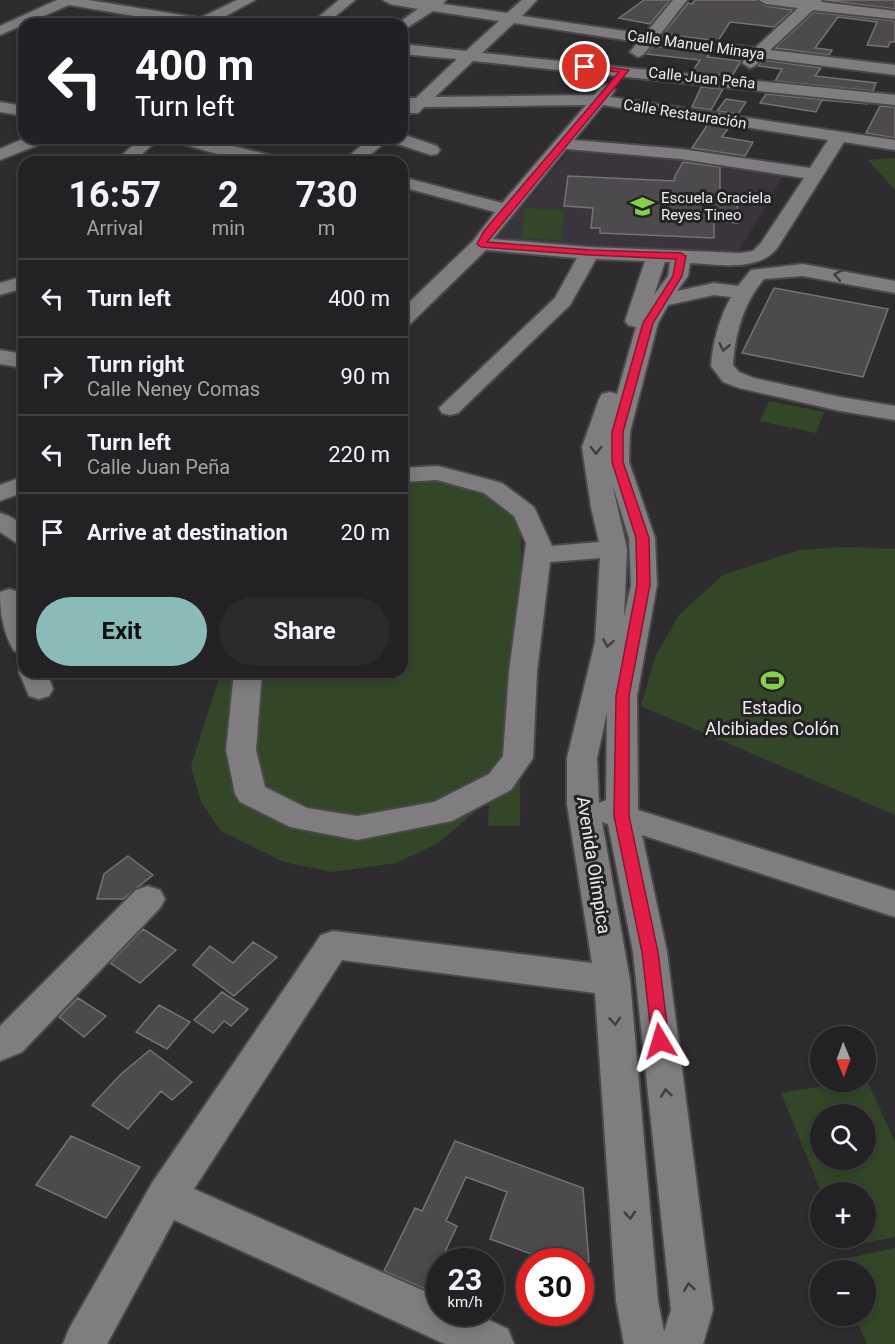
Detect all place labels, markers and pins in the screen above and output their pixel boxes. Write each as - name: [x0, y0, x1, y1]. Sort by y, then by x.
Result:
- pin: [559, 41, 610, 92]
- place label: Escuela Graciela Reyes Tineo: [661, 189, 771, 224]
- school or university icon: Escuela Graciela Reyes Tineo: [630, 194, 656, 220]
- sports icon: Estadio Alcibiades Colón: [759, 668, 785, 694]
- place label: Estadio Alcibiades Colón: [705, 697, 839, 739]

